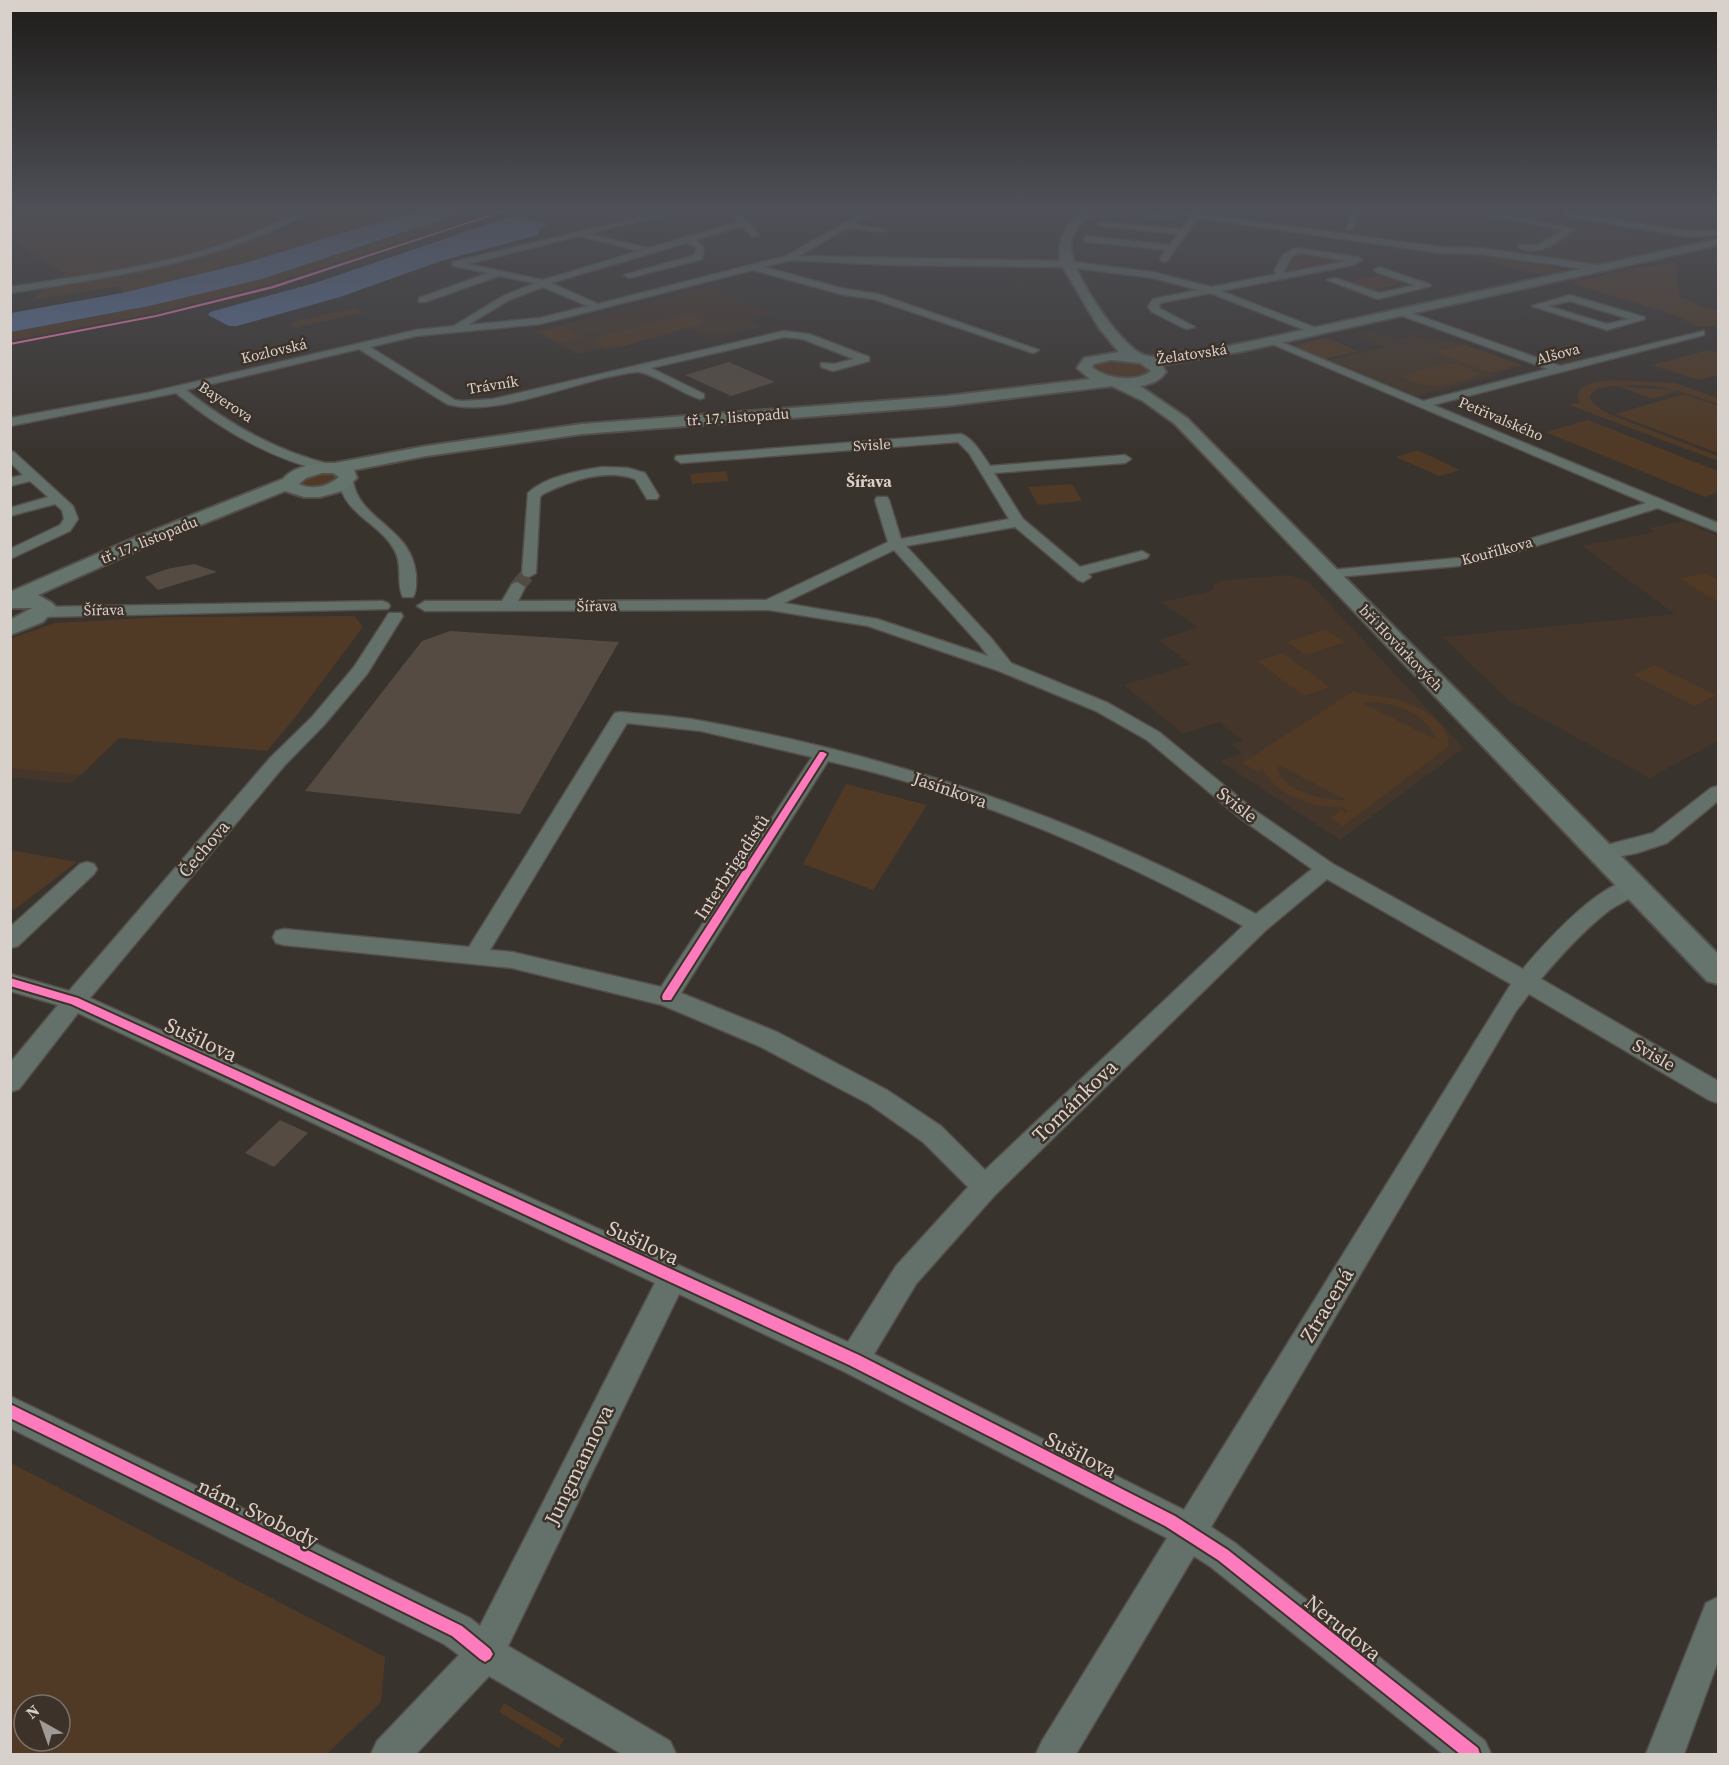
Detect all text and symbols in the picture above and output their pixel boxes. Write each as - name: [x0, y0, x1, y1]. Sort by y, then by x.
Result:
- street label: Kozlovská: [239, 333, 309, 368]
- street label: Želatovská: [1156, 338, 1229, 369]
- street label: Alšova: [1534, 338, 1582, 369]
- street label: Trávník: [466, 370, 521, 399]
- street label: Bayerova: [195, 376, 258, 427]
- street label: Petřivalského: [1456, 391, 1547, 446]
- street label: tř. 17. listopadu: [686, 402, 790, 431]
- street label: Svisle: [852, 433, 892, 456]
- district label: Šířava: [846, 470, 892, 492]
- street label: tř. 17. listopadu: [97, 510, 201, 569]
- street label: Kouřílkova: [1459, 531, 1535, 570]
- street label: Šířava: [576, 595, 618, 616]
- street label: Šířava: [83, 599, 125, 620]
- street label: bří Hovůrkových: [1355, 600, 1448, 695]
- street label: Jasínkova: [909, 765, 991, 814]
- street label: Svisle: [1212, 781, 1263, 828]
- street label: Interbrigadistů: [688, 809, 775, 924]
- street label: Čechova: [172, 814, 236, 883]
- street label: Sušilova: [160, 1010, 242, 1069]
- street label: Svisle: [1628, 1032, 1680, 1077]
- street label: Tománkova: [1026, 1052, 1124, 1149]
- street label: Sušilova: [602, 1213, 684, 1272]
- street label: Ztracená: [1293, 1262, 1360, 1347]
- street label: Jungmannova: [536, 1399, 620, 1531]
- street label: Sušilova: [1040, 1424, 1122, 1485]
- street label: nám. Svobody: [193, 1471, 324, 1554]
- street label: Nerudova: [1299, 1588, 1388, 1668]
- north arrow: [12, 1693, 72, 1753]
- text: N: [21, 1699, 44, 1724]

